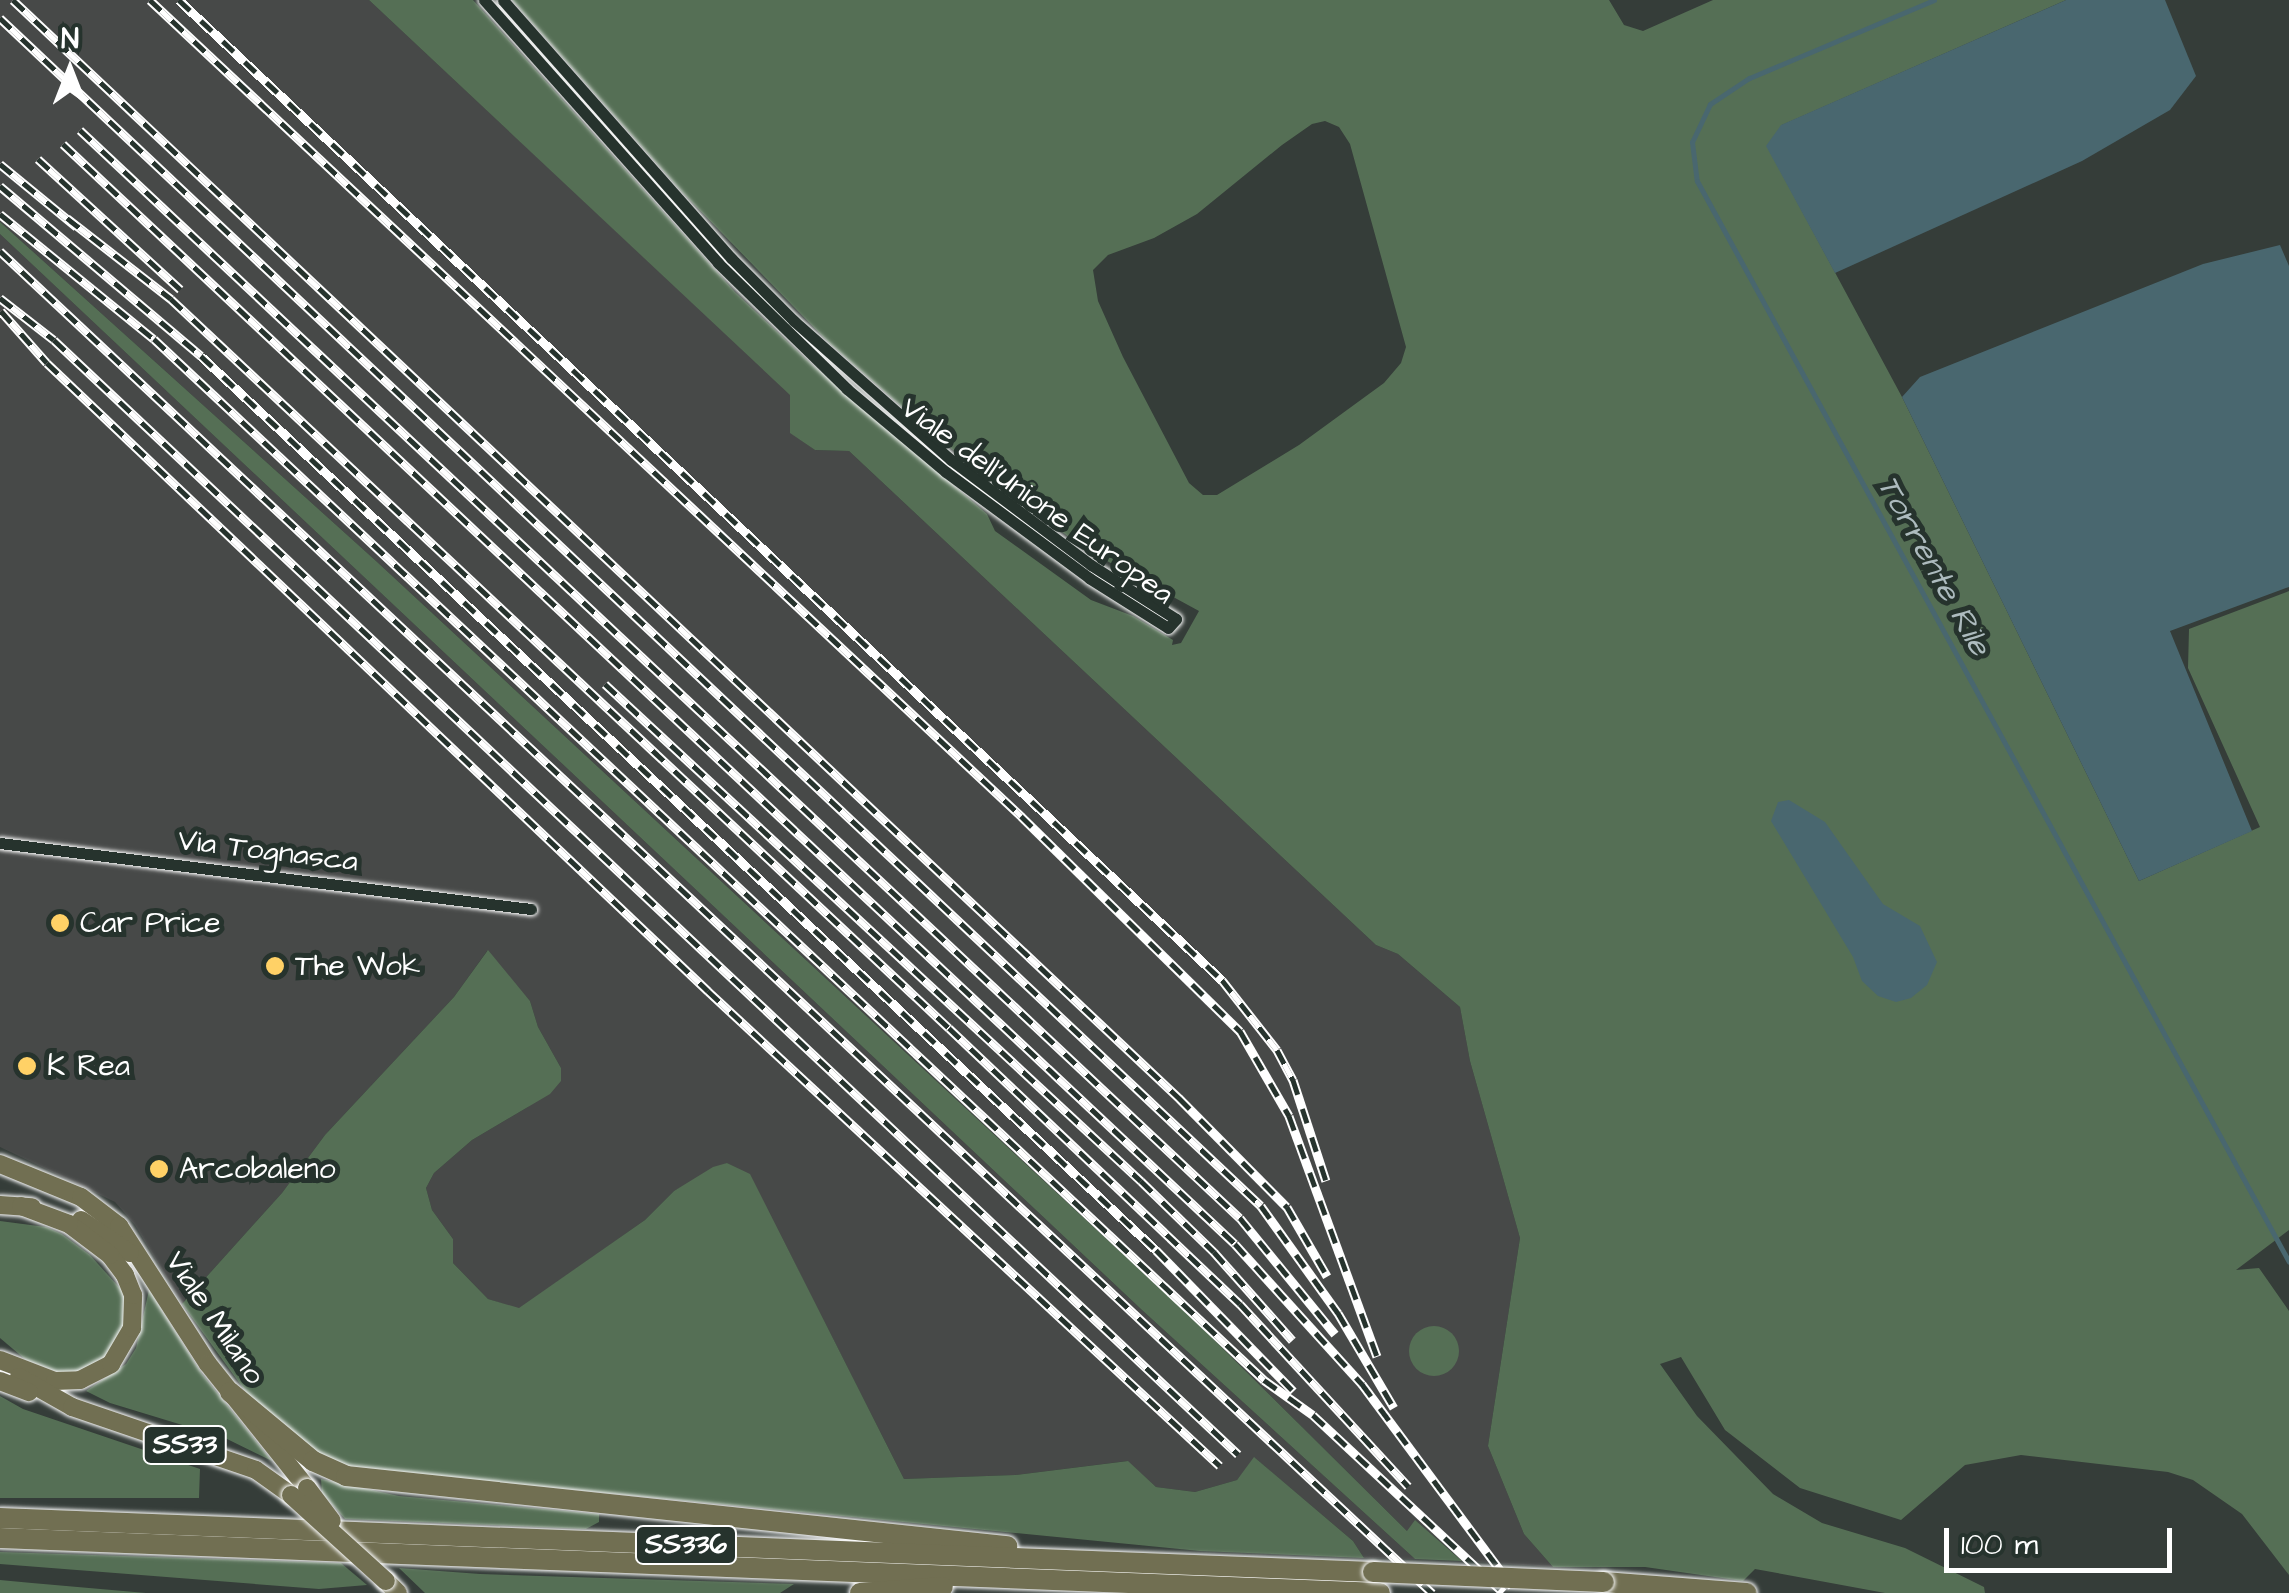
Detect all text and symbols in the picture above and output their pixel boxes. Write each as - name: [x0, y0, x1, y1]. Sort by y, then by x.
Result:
- north arrow: [20, 20, 120, 120]
- text: N: [61, 20, 79, 59]
- street label: Viale dell'Unione Europea: [894, 390, 1180, 612]
- water label: Torrente Rile: [1868, 469, 1998, 663]
- street label: Via Tognasca: [176, 822, 360, 880]
- place label: Car Price: [80, 905, 221, 941]
- marker: Car Price: [49, 912, 71, 934]
- place label: The Wok: [295, 948, 420, 984]
- marker: The Wok: [264, 955, 286, 977]
- place label: K Rea: [47, 1048, 130, 1084]
- marker: K Rea: [16, 1055, 38, 1077]
- place label: Arcobaleno: [179, 1151, 336, 1187]
- marker: Arcobaleno: [148, 1158, 170, 1180]
- street label: Viale Milano: [157, 1245, 273, 1391]
- road number: SS33: [142, 1422, 228, 1468]
- scale bar: [1949, 1508, 2176, 1570]
- road number: SS336: [634, 1522, 738, 1568]
- text: 100 m: [1961, 1524, 2038, 1566]

